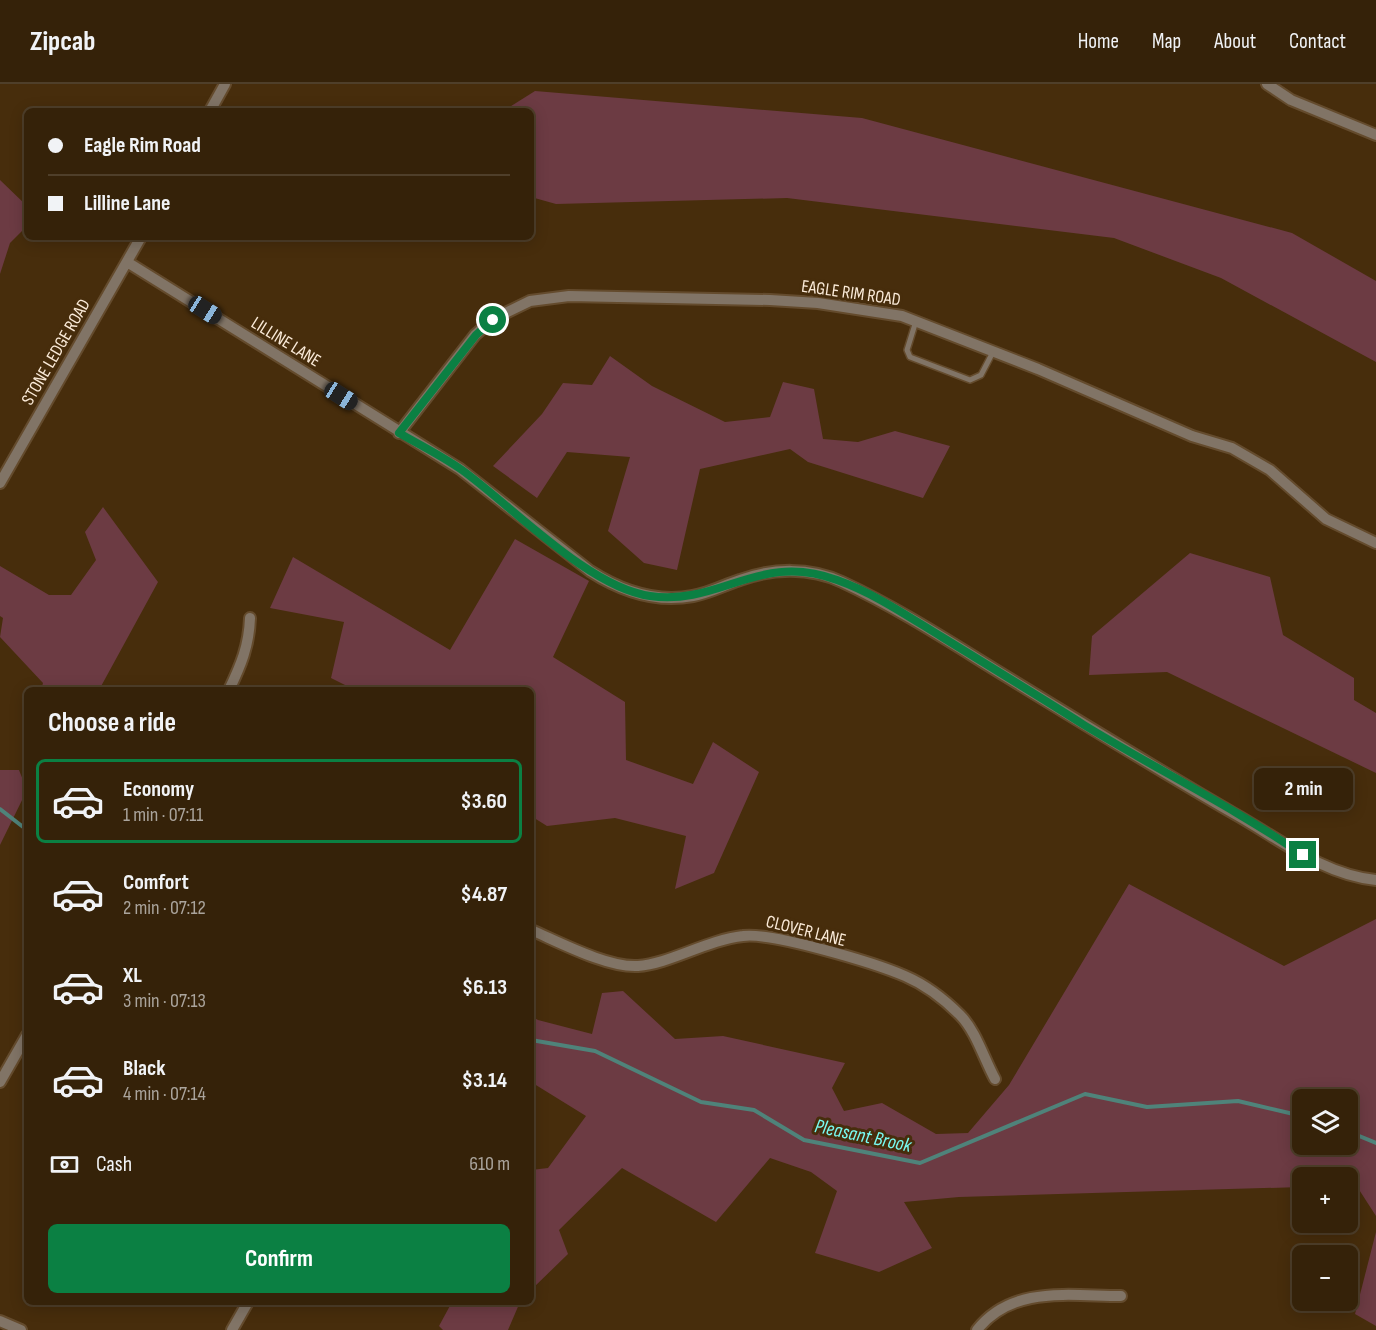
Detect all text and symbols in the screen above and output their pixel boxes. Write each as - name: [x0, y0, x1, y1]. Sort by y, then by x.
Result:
- text: Zipcab: [30, 25, 95, 58]
- text: Home: [1078, 29, 1119, 54]
- text: Map: [1152, 29, 1181, 54]
- text: About: [1214, 29, 1256, 54]
- text: Contact: [1289, 29, 1346, 54]
- text: Eagle Rim Road: [84, 132, 201, 159]
- text: Lilline Lane: [84, 190, 170, 217]
- street label: EAGLE RIM ROAD: [800, 276, 902, 310]
- car: [185, 293, 225, 327]
- street label: STONE LEDGE ROAD: [17, 295, 95, 409]
- route start: [479, 306, 506, 333]
- street label: LILLINE LANE: [247, 312, 325, 372]
- car: [321, 379, 361, 413]
- text: Choose a ride: [48, 707, 176, 739]
- callout: 2 min: [1254, 768, 1352, 810]
- icon: car: [51, 774, 105, 828]
- text: Economy: [123, 776, 194, 803]
- text: 2 min: [1284, 777, 1323, 801]
- text: $3.60: [460, 788, 507, 815]
- text: 1 min · 07:11: [123, 803, 203, 827]
- route end: [1289, 841, 1316, 868]
- icon: car: [51, 867, 105, 921]
- text: Comfort: [123, 869, 189, 896]
- text: $4.87: [461, 881, 507, 908]
- text: 2 min · 07:12: [123, 896, 206, 920]
- street label: CLOVER LANE: [764, 911, 848, 951]
- icon: car: [51, 960, 105, 1014]
- text: XL: [123, 962, 142, 989]
- text: $6.13: [462, 974, 507, 1001]
- text: 3 min · 07:13: [123, 989, 206, 1013]
- icon: car: [51, 1053, 105, 1107]
- text: Black: [123, 1055, 165, 1082]
- text: $3.14: [462, 1067, 507, 1094]
- text: 4 min · 07:14: [123, 1082, 206, 1106]
- map controls: [1292, 1089, 1358, 1311]
- button: layers: [1292, 1089, 1358, 1155]
- water label: Pleasant Brook: [812, 1114, 914, 1158]
- icon: cash: [48, 1148, 81, 1181]
- text: Cash: [96, 1151, 132, 1178]
- text: 610 m: [469, 1152, 510, 1176]
- button: +: [1292, 1167, 1358, 1233]
- button: Confirm: [48, 1224, 510, 1293]
- button: −: [1292, 1245, 1358, 1311]

